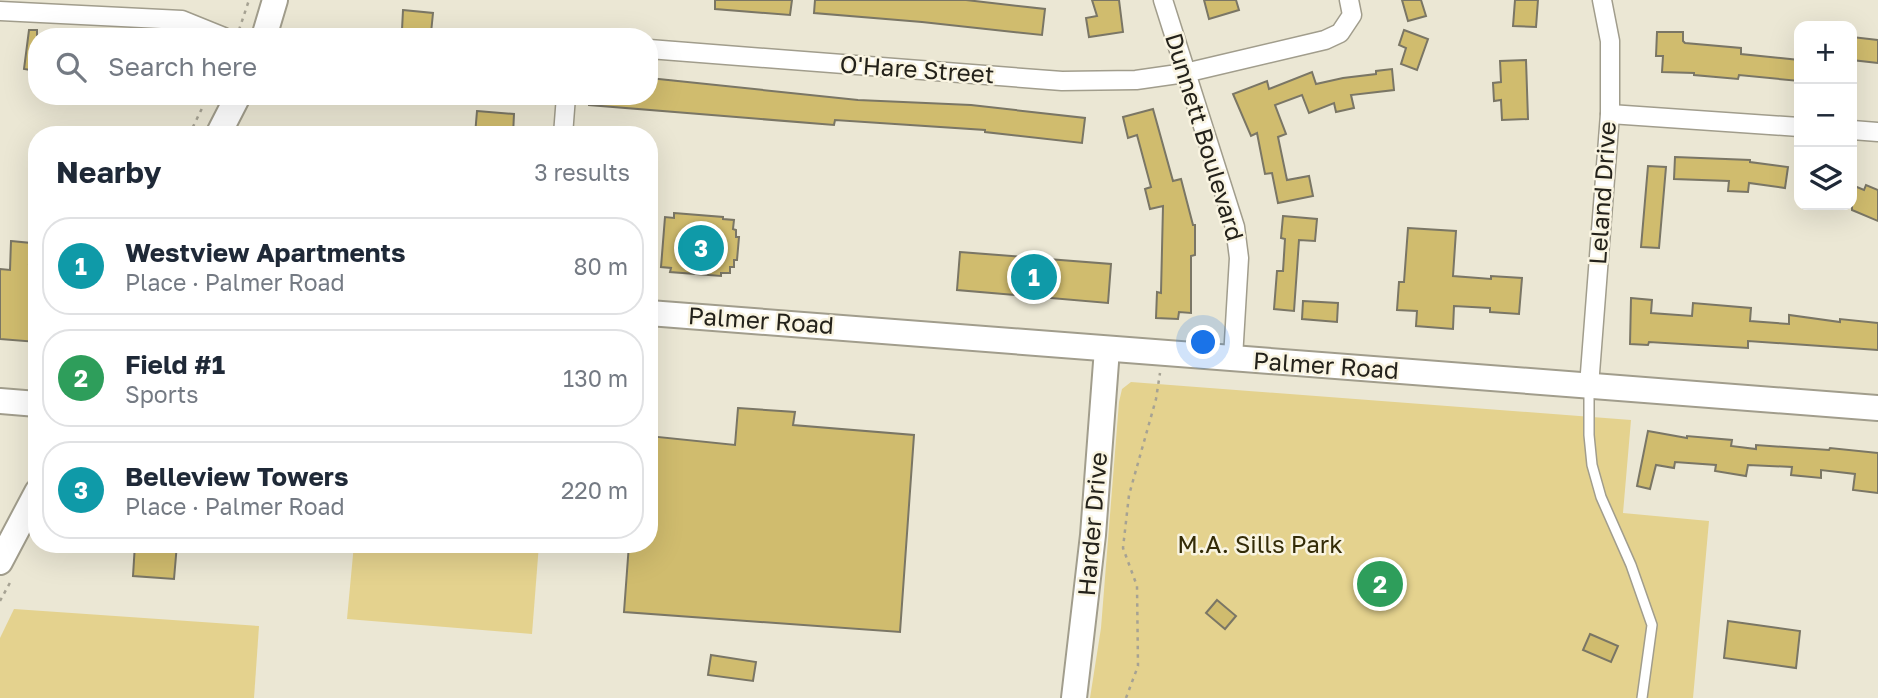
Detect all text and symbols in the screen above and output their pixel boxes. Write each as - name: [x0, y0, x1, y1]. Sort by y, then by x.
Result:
- map controls: [1794, 21, 1857, 210]
- button: +: [1794, 21, 1857, 84]
- search box: [28, 28, 658, 105]
- street label: Dunnett Boulevard: [1160, 29, 1251, 244]
- icon: search: [52, 48, 90, 86]
- street label: O'Hare Street: [839, 49, 995, 88]
- text: Search here: [108, 51, 257, 82]
- button: −: [1794, 84, 1857, 147]
- street label: Leland Drive: [1582, 120, 1621, 266]
- button: layers: [1794, 147, 1857, 210]
- text: Nearby: [56, 154, 161, 190]
- text: 3 results: [534, 158, 630, 186]
- pin: 3: [678, 222, 724, 274]
- text: Westview Apartments: [125, 237, 406, 268]
- pin: 1: [1011, 251, 1057, 303]
- text: 1: [75, 252, 87, 280]
- text: 80 m: [574, 252, 628, 280]
- text: Place · Palmer Road: [125, 268, 345, 296]
- street label: Palmer Road: [687, 300, 835, 339]
- your location: [1186, 325, 1220, 359]
- street label: Palmer Road: [1252, 345, 1400, 384]
- text: Field #1: [125, 349, 225, 380]
- text: 2: [74, 364, 88, 392]
- text: 130 m: [563, 364, 628, 392]
- text: Sports: [125, 380, 199, 408]
- street label: Harder Drive: [1071, 451, 1112, 597]
- text: Belleview Towers: [125, 461, 349, 492]
- text: 3: [74, 476, 88, 504]
- text: 220 m: [561, 476, 628, 504]
- text: Place · Palmer Road: [125, 492, 345, 520]
- park label: M.A. Sills Park: [1177, 529, 1343, 558]
- pin: 2: [1357, 558, 1403, 610]

